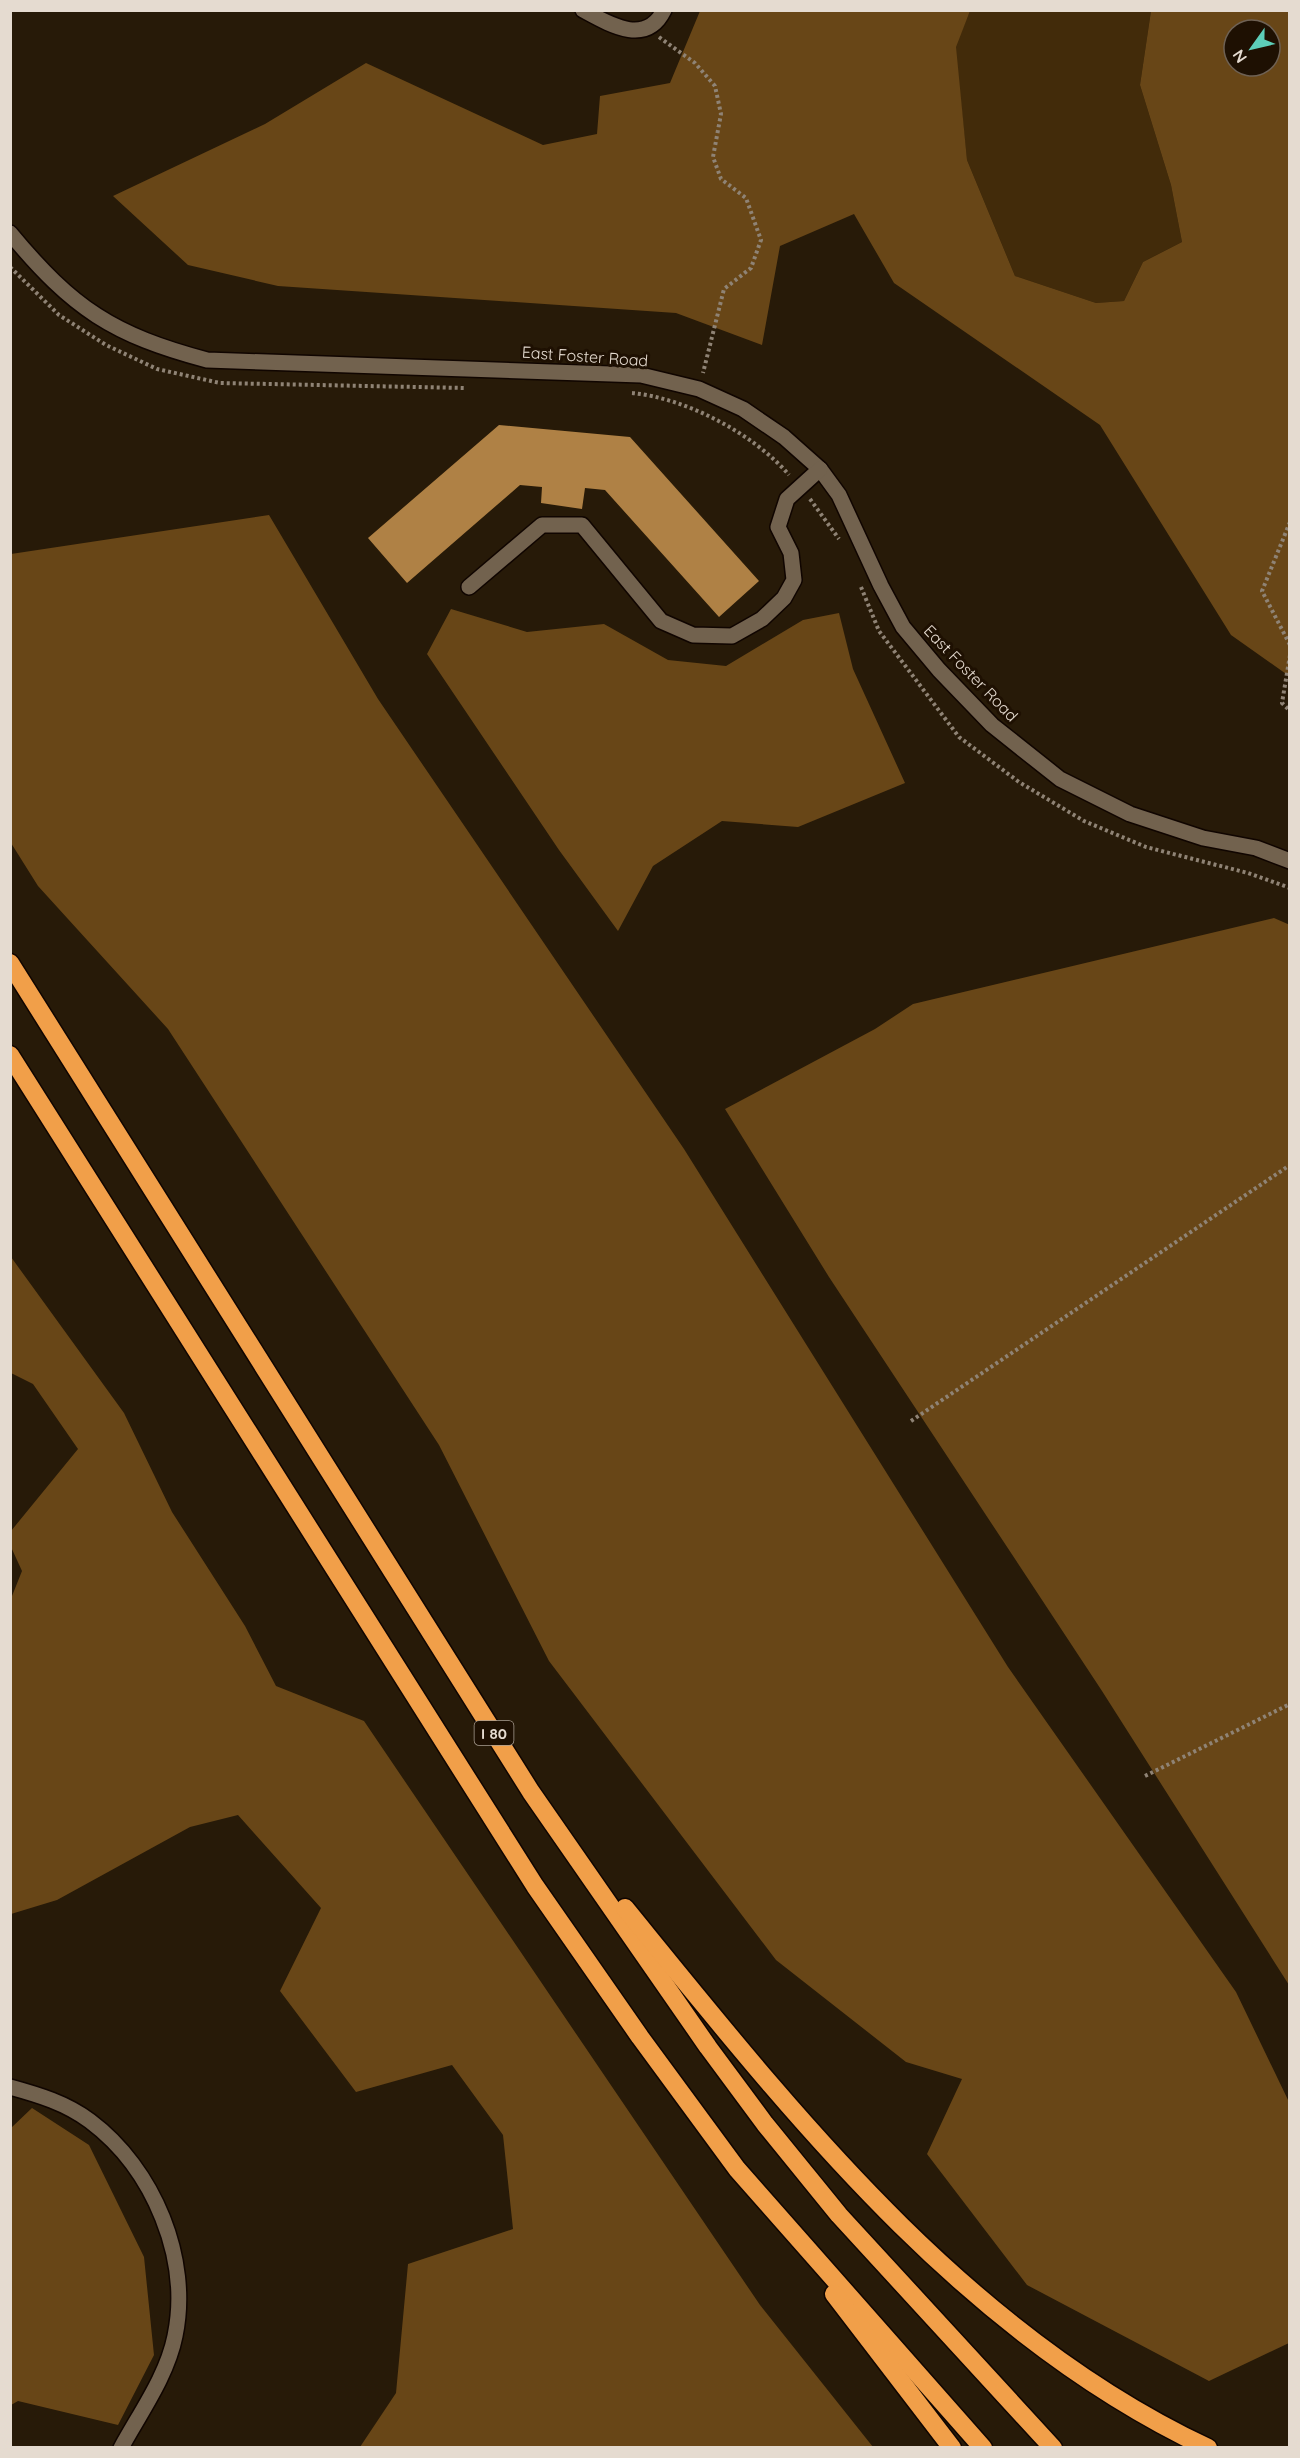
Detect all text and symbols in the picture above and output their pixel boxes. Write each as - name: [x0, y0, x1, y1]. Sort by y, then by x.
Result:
- north arrow: [1222, 18, 1282, 78]
- text: N: [1228, 46, 1251, 67]
- street label: East Foster Road: [521, 342, 649, 370]
- street label: East Foster Road: [920, 620, 1022, 726]
- road number: I 80: [474, 1721, 514, 1745]

